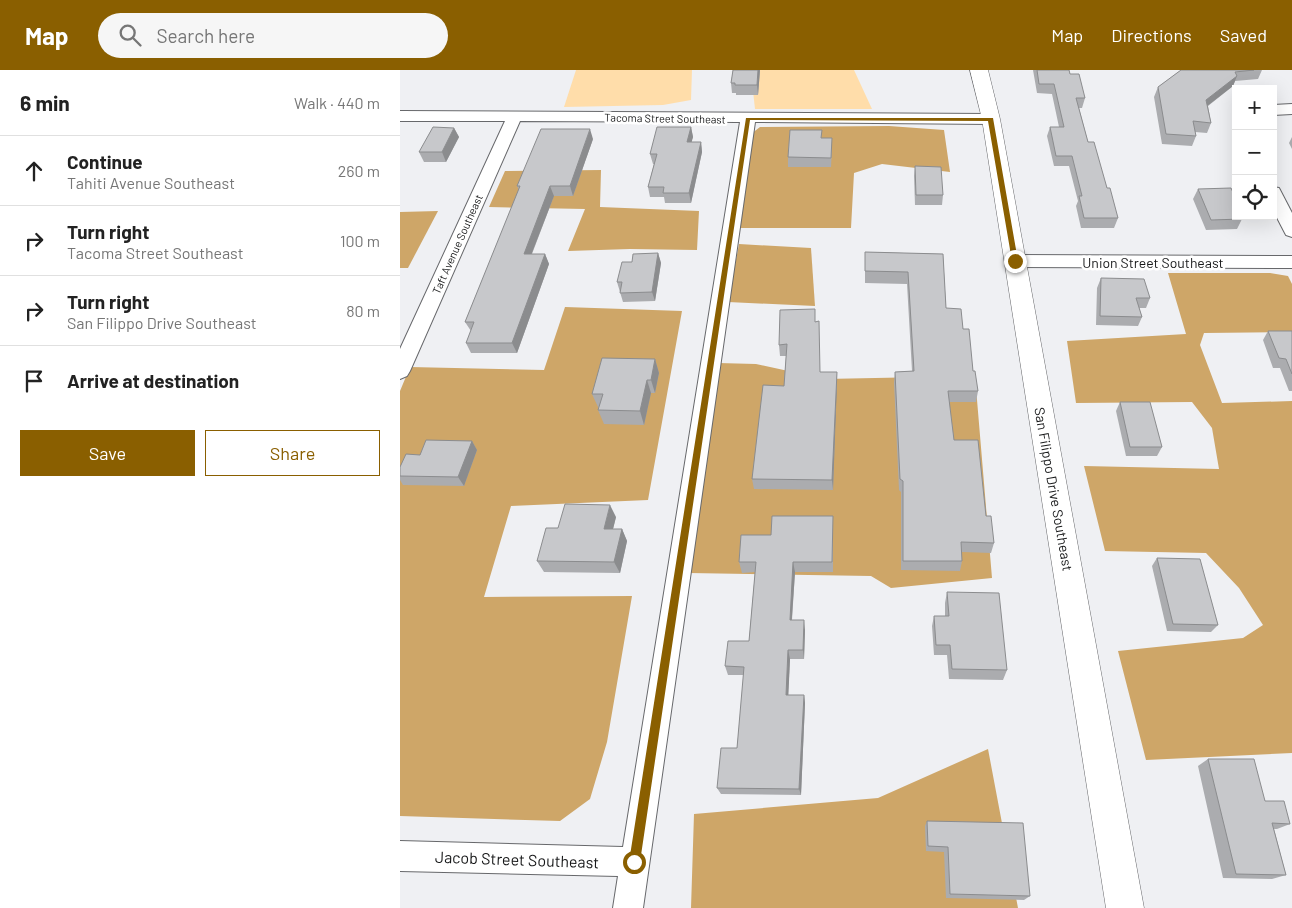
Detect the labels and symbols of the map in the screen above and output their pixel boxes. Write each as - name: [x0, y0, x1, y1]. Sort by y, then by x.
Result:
- street label: Tacoma Street Southeast: [604, 110, 726, 126]
- street label: Taft Avenue Southeast: [429, 192, 485, 296]
- route end: [1004, 250, 1027, 273]
- street label: Union Street Southeast: [1082, 254, 1224, 271]
- street label: San Filippo Drive Southeast: [1031, 406, 1077, 572]
- street label: Jacob Street Southeast: [435, 847, 599, 871]
- route start: [623, 851, 646, 874]

